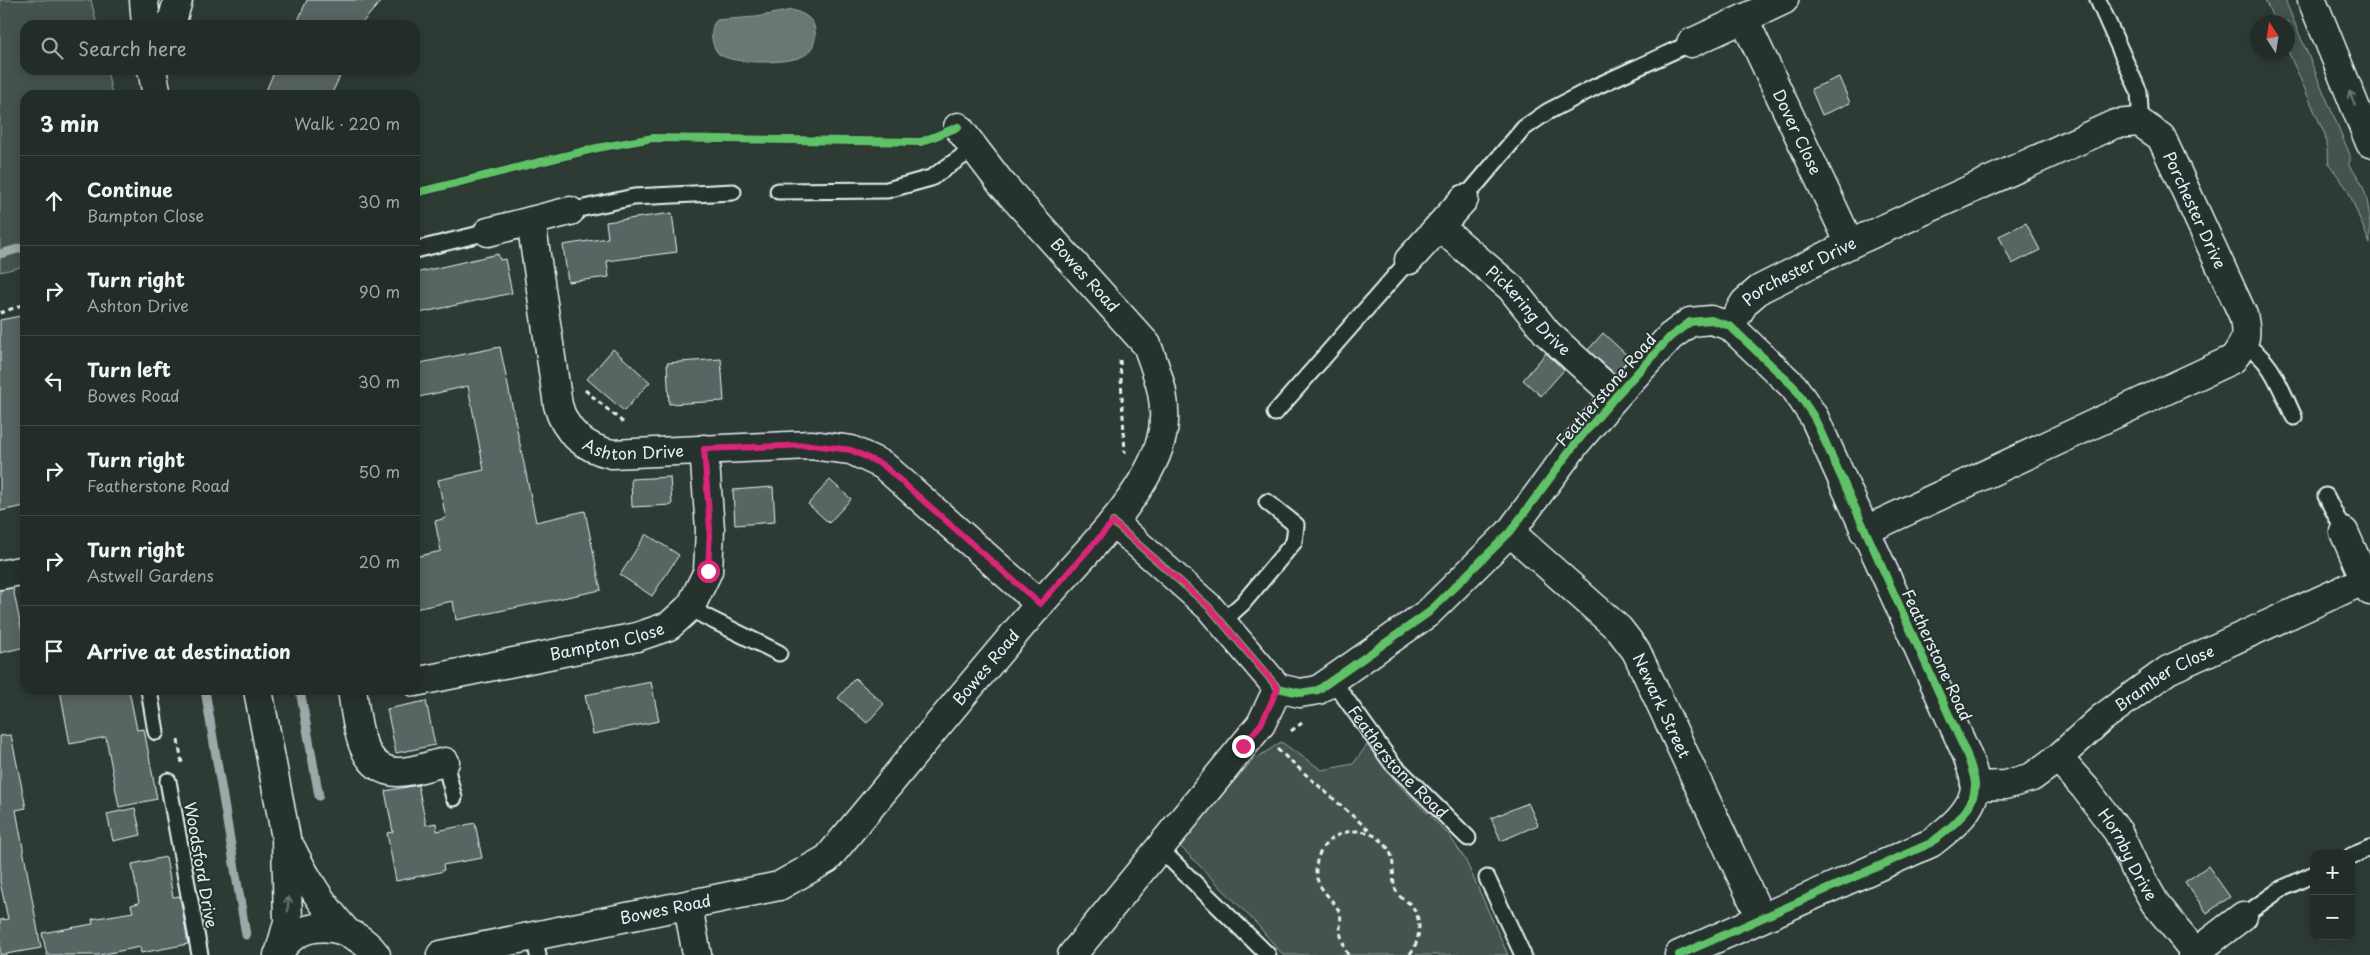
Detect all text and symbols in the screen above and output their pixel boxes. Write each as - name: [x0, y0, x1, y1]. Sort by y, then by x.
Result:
- north arrow: [2250, 15, 2295, 60]
- search box: [20, 20, 420, 75]
- icon: search: [38, 34, 66, 62]
- text: Search here: [78, 34, 187, 62]
- street label: Dover Close: [1768, 85, 1829, 178]
- one-way arrow: [2346, 90, 2355, 105]
- text: 3 min: [40, 107, 99, 139]
- text: Walk · 220 m: [294, 111, 400, 135]
- street label: Porchester Drive: [2158, 147, 2233, 272]
- text: Continue: [87, 175, 173, 203]
- icon: ahead: [40, 187, 68, 215]
- text: 30 m: [358, 189, 400, 213]
- text: Bampton Close: [87, 203, 204, 227]
- street label: Porchester Drive: [1736, 230, 1860, 311]
- street label: Bowes Road: [1046, 232, 1126, 317]
- street label: Pickering Drive: [1482, 259, 1577, 360]
- text: Turn right: [87, 265, 185, 293]
- icon: right: [40, 277, 68, 305]
- text: 90 m: [359, 279, 400, 303]
- text: Ashton Drive: [87, 293, 189, 317]
- street label: Featherstone Road: [1549, 328, 1661, 451]
- text: Turn left: [87, 355, 171, 383]
- icon: left: [40, 367, 68, 395]
- text: 30 m: [358, 369, 400, 393]
- text: Bowes Road: [87, 383, 180, 407]
- street label: Ashton Drive: [579, 432, 684, 465]
- text: Turn right: [87, 445, 185, 473]
- icon: right: [40, 457, 68, 485]
- text: 50 m: [359, 459, 400, 483]
- text: Featherstone Road: [87, 473, 230, 497]
- text: Turn right: [87, 535, 185, 563]
- icon: right: [40, 547, 68, 575]
- text: 20 m: [359, 549, 400, 573]
- route start: [697, 560, 720, 583]
- text: Astwell Gardens: [87, 563, 214, 587]
- street label: Featherstone Road: [1897, 585, 1979, 724]
- street label: Bampton Close: [547, 616, 667, 665]
- street label: Bowes Road: [946, 624, 1024, 710]
- icon: arrive: [40, 637, 68, 665]
- text: Arrive at destination: [87, 637, 291, 665]
- street label: Bramber Close: [2109, 638, 2217, 717]
- street label: Newark Street: [1628, 649, 1698, 762]
- street label: Featherstone Road: [1343, 700, 1454, 823]
- route end: [1232, 735, 1255, 758]
- street label: Woodsford Drive: [179, 800, 225, 930]
- street label: Hornby Drive: [2093, 803, 2164, 905]
- map controls: [2310, 850, 2355, 940]
- button: +: [2310, 850, 2355, 895]
- street label: Bowes Road: [617, 887, 713, 929]
- button: −: [2310, 895, 2355, 940]
- one-way arrow: [284, 896, 293, 912]

